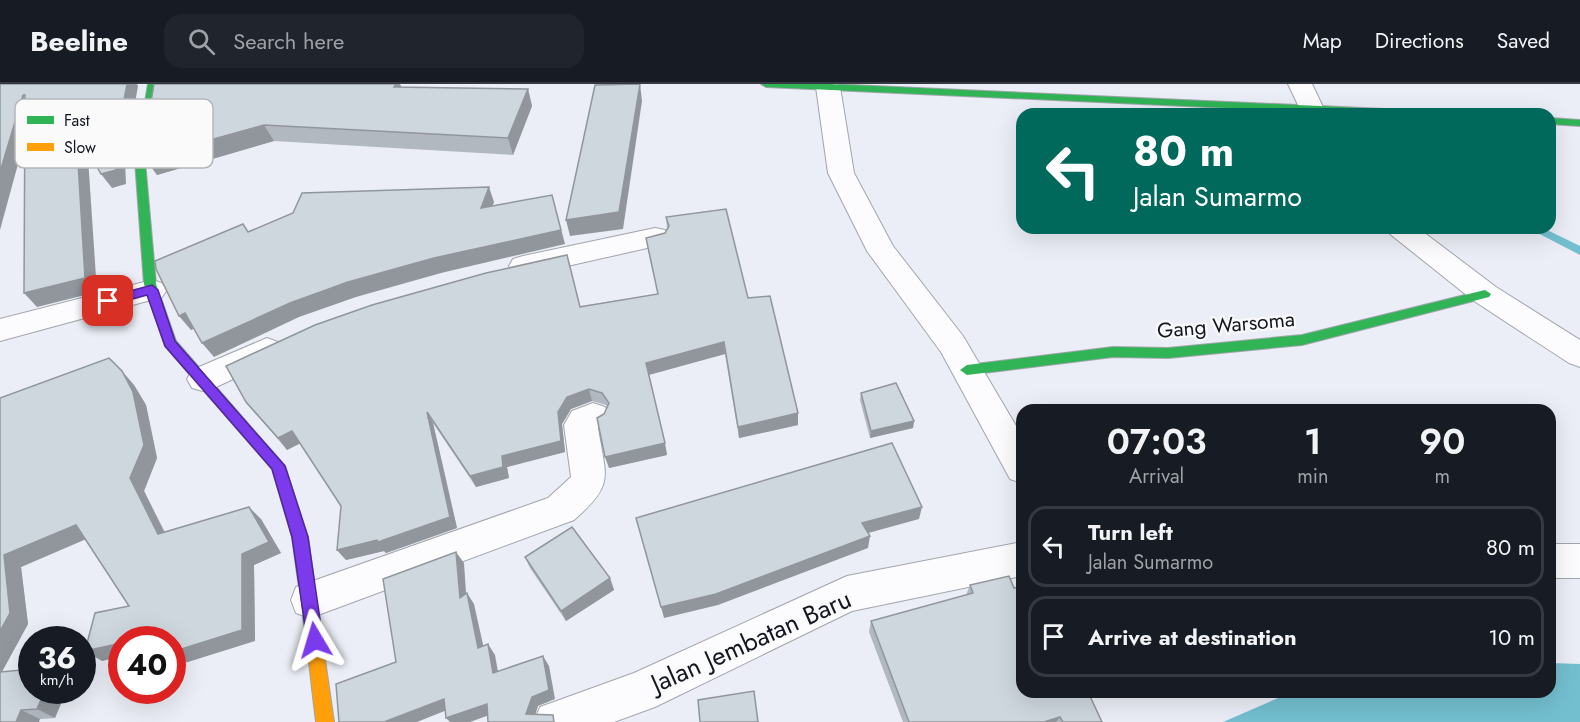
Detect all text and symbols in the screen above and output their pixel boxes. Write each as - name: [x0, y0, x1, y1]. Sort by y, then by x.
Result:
- search box: [164, 14, 584, 68]
- text: Beeline: [30, 21, 128, 62]
- icon: search: [185, 25, 218, 58]
- text: Search here: [233, 25, 344, 57]
- text: Map: [1303, 26, 1342, 56]
- text: Directions: [1375, 26, 1464, 56]
- text: Saved: [1497, 26, 1550, 56]
- legend: [15, 99, 213, 168]
- text: Fast: [64, 109, 90, 132]
- text: 80 m: [1133, 121, 1234, 182]
- icon: left: [1034, 132, 1112, 210]
- text: Slow: [64, 136, 96, 159]
- text: Jalan Sumarmo: [1133, 177, 1302, 216]
- pin: [82, 275, 133, 326]
- icon: arrive: [91, 284, 124, 317]
- street label: Gang Warsoma: [1156, 304, 1296, 346]
- text: 07:03: [1107, 415, 1207, 467]
- text: 1: [1304, 415, 1322, 467]
- text: 90: [1419, 415, 1465, 467]
- text: Arrival: [1129, 462, 1184, 491]
- text: min: [1297, 462, 1329, 491]
- text: m: [1434, 462, 1450, 491]
- text: Turn left: [1088, 516, 1173, 548]
- icon: left: [1037, 530, 1070, 563]
- text: 80 m: [1486, 531, 1535, 563]
- text: Jalan Sumarmo: [1088, 548, 1213, 577]
- street label: Jalan Jembatan Baru: [642, 580, 857, 703]
- position arrow: [283, 608, 347, 672]
- icon: arrive: [1037, 620, 1070, 653]
- text: Arrive at destination: [1088, 621, 1297, 653]
- text: 10 m: [1488, 621, 1535, 653]
- speed limit sign: 40: [108, 626, 186, 704]
- text: 36: [38, 636, 76, 679]
- text: km/h: [40, 669, 74, 691]

